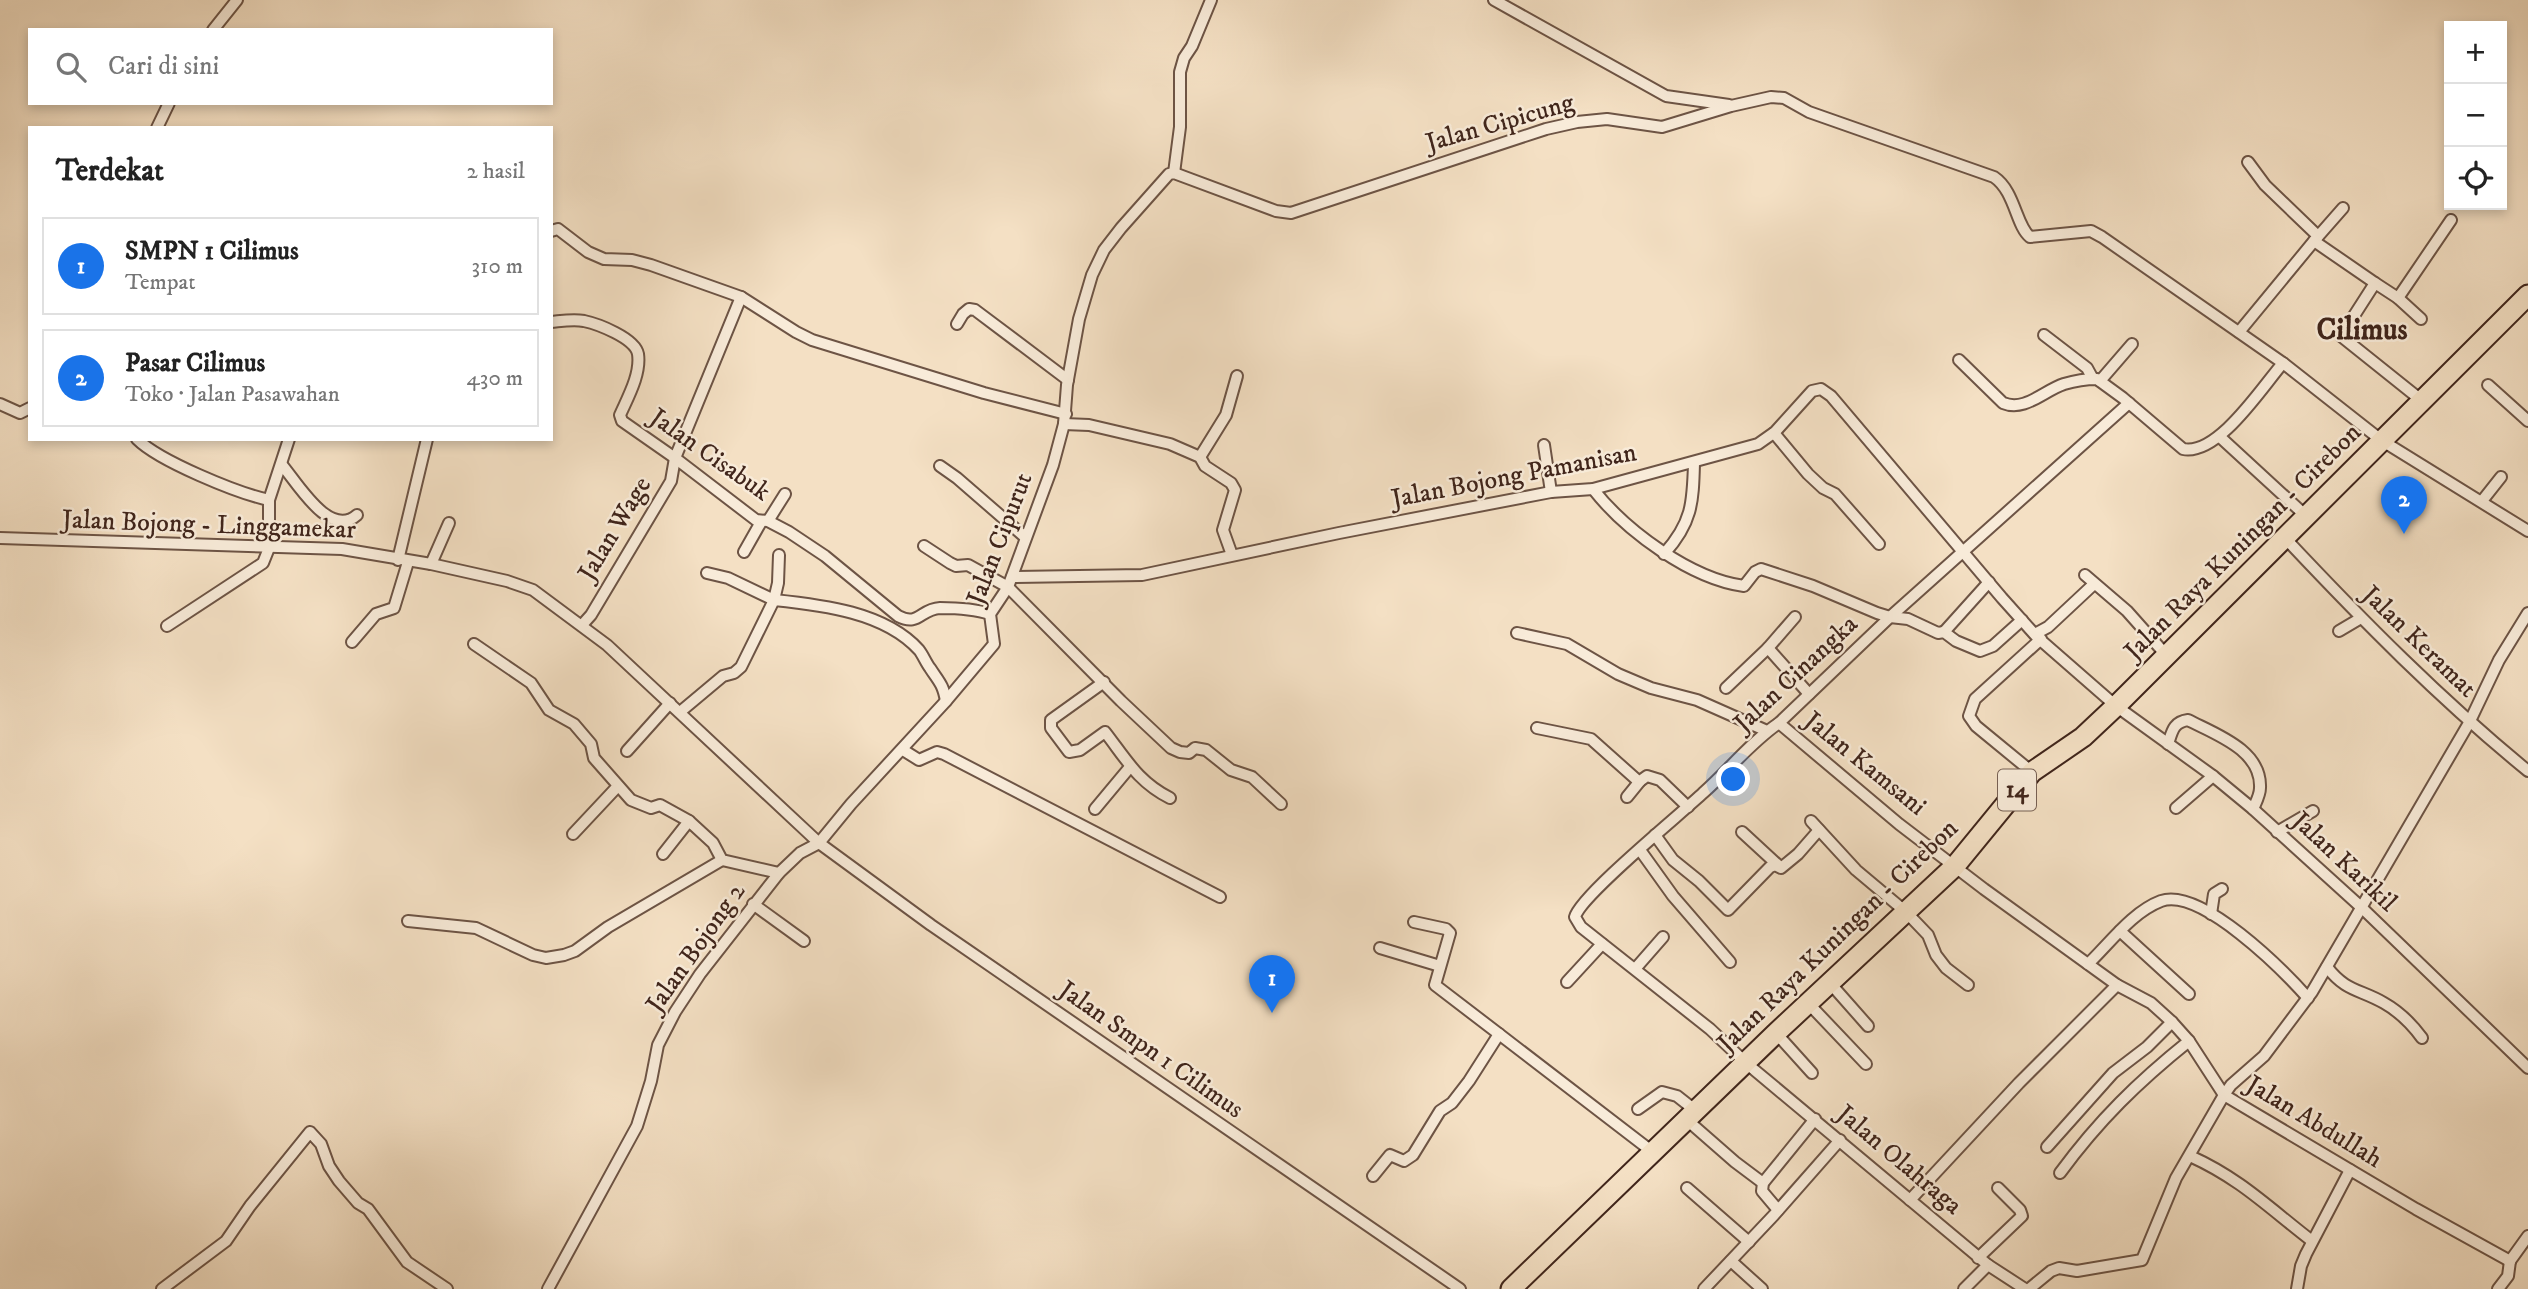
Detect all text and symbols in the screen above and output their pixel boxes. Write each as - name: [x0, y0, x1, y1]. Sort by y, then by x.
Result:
- map controls: [2444, 21, 2507, 210]
- button: +: [2444, 21, 2507, 84]
- search box: [28, 28, 553, 105]
- icon: search: [52, 48, 90, 86]
- text: Cari di sini: [108, 50, 219, 83]
- button: −: [2444, 84, 2507, 147]
- street label: Jalan Cipicung: [1420, 86, 1578, 160]
- button: locate: [2444, 147, 2507, 210]
- text: Terdekat: [56, 153, 164, 190]
- text: 2 hasil: [466, 157, 525, 186]
- text: SMPN 1 Cilimus: [125, 235, 299, 268]
- text: 1: [77, 252, 85, 281]
- text: 310 m: [471, 252, 523, 281]
- text: Tempat: [125, 268, 196, 297]
- district label: Cilimus: [2316, 312, 2408, 349]
- text: Pasar Cilimus: [125, 347, 265, 380]
- text: 2: [75, 364, 87, 393]
- text: 430 m: [467, 364, 523, 393]
- text: Toko · Jalan Pasawahan: [125, 380, 340, 409]
- street label: Jalan Cisabuk: [642, 400, 777, 509]
- street label: Jalan Raya Kuningan - Cirebon: [2116, 416, 2369, 669]
- street label: Jalan Bojong Pamanisan: [1387, 436, 1640, 516]
- street label: Jalan Cipurut: [959, 468, 1040, 612]
- street label: Jalan Wage: [570, 471, 659, 589]
- pin: 2: [2381, 476, 2427, 534]
- street label: Jalan Bojong - Linggamekar: [59, 503, 357, 547]
- street label: Jalan Keramat: [2353, 578, 2483, 705]
- street label: Jalan Cinangka: [1726, 608, 1865, 741]
- street label: Jalan Kamsani: [1796, 703, 1933, 823]
- your location: [1716, 762, 1750, 796]
- road number: 14: [1998, 770, 2036, 810]
- street label: Jalan Karikil: [2283, 804, 2404, 919]
- street label: Jalan Raya Kuningan - Cirebon: [1709, 812, 1966, 1061]
- street label: Jalan Bojong 2: [638, 876, 753, 1021]
- pin: 1: [1249, 955, 1295, 1013]
- street label: Jalan Smpn 1 Cilimus: [1050, 973, 1250, 1126]
- street label: Jalan Abdullah: [2238, 1067, 2389, 1176]
- street label: Jalan Olahraga: [1828, 1097, 1969, 1222]

